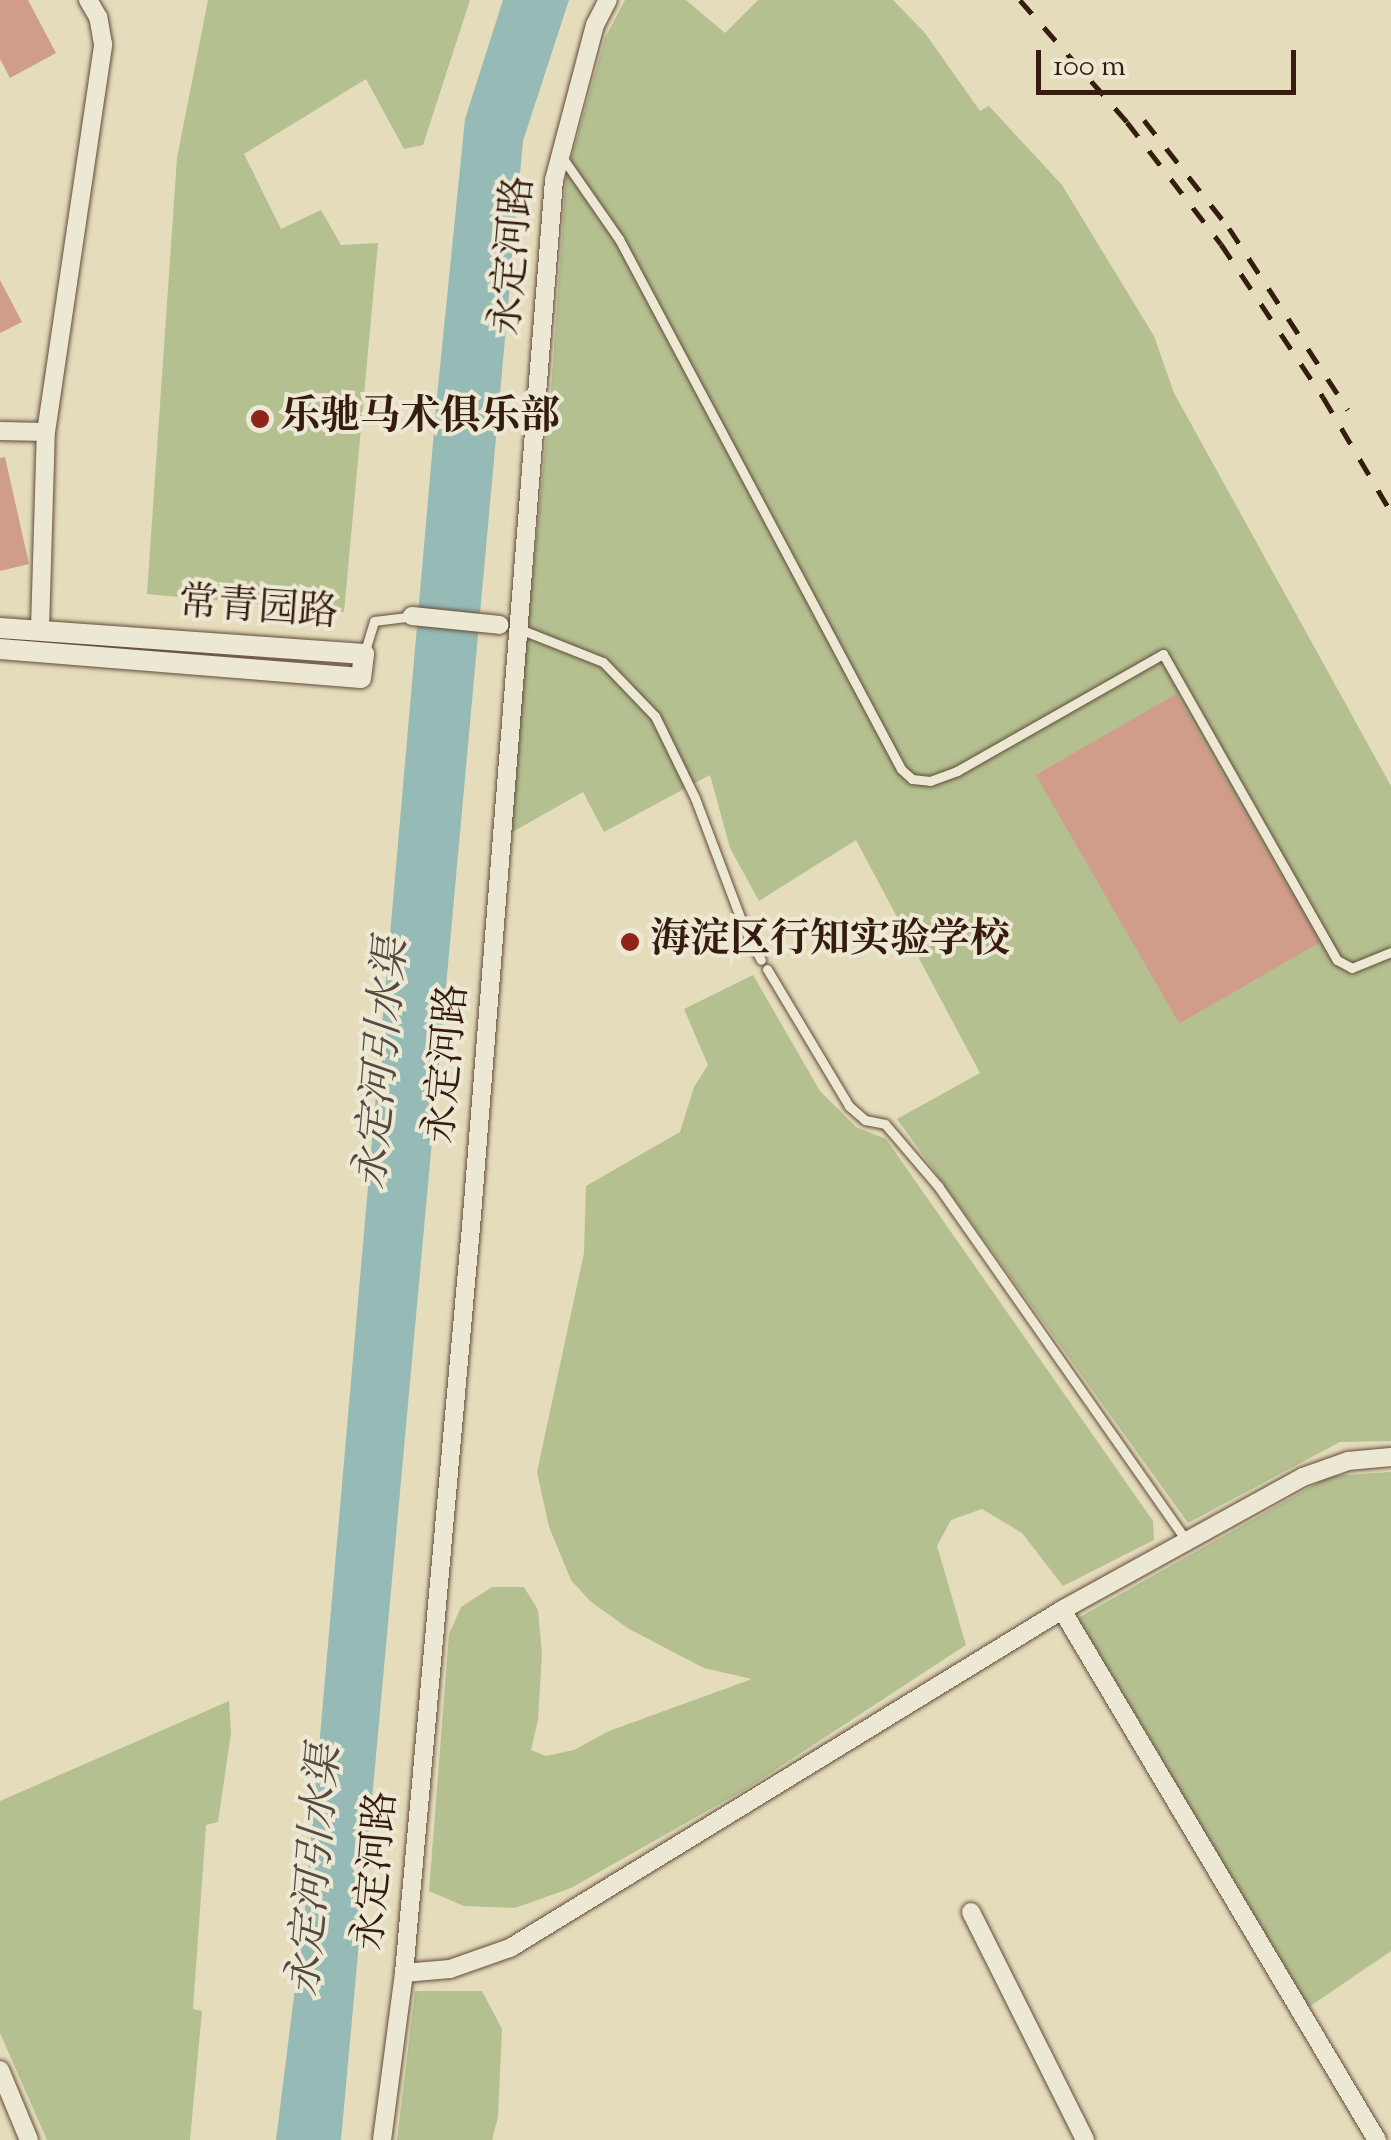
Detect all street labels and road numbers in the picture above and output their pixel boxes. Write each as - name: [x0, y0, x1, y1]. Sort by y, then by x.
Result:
- street label: 永定河路: [484, 174, 546, 338]
- street label: 常青园路: [177, 580, 339, 640]
- street label: 永定河路: [418, 982, 480, 1146]
- street label: 永定河路: [347, 1789, 409, 1953]

